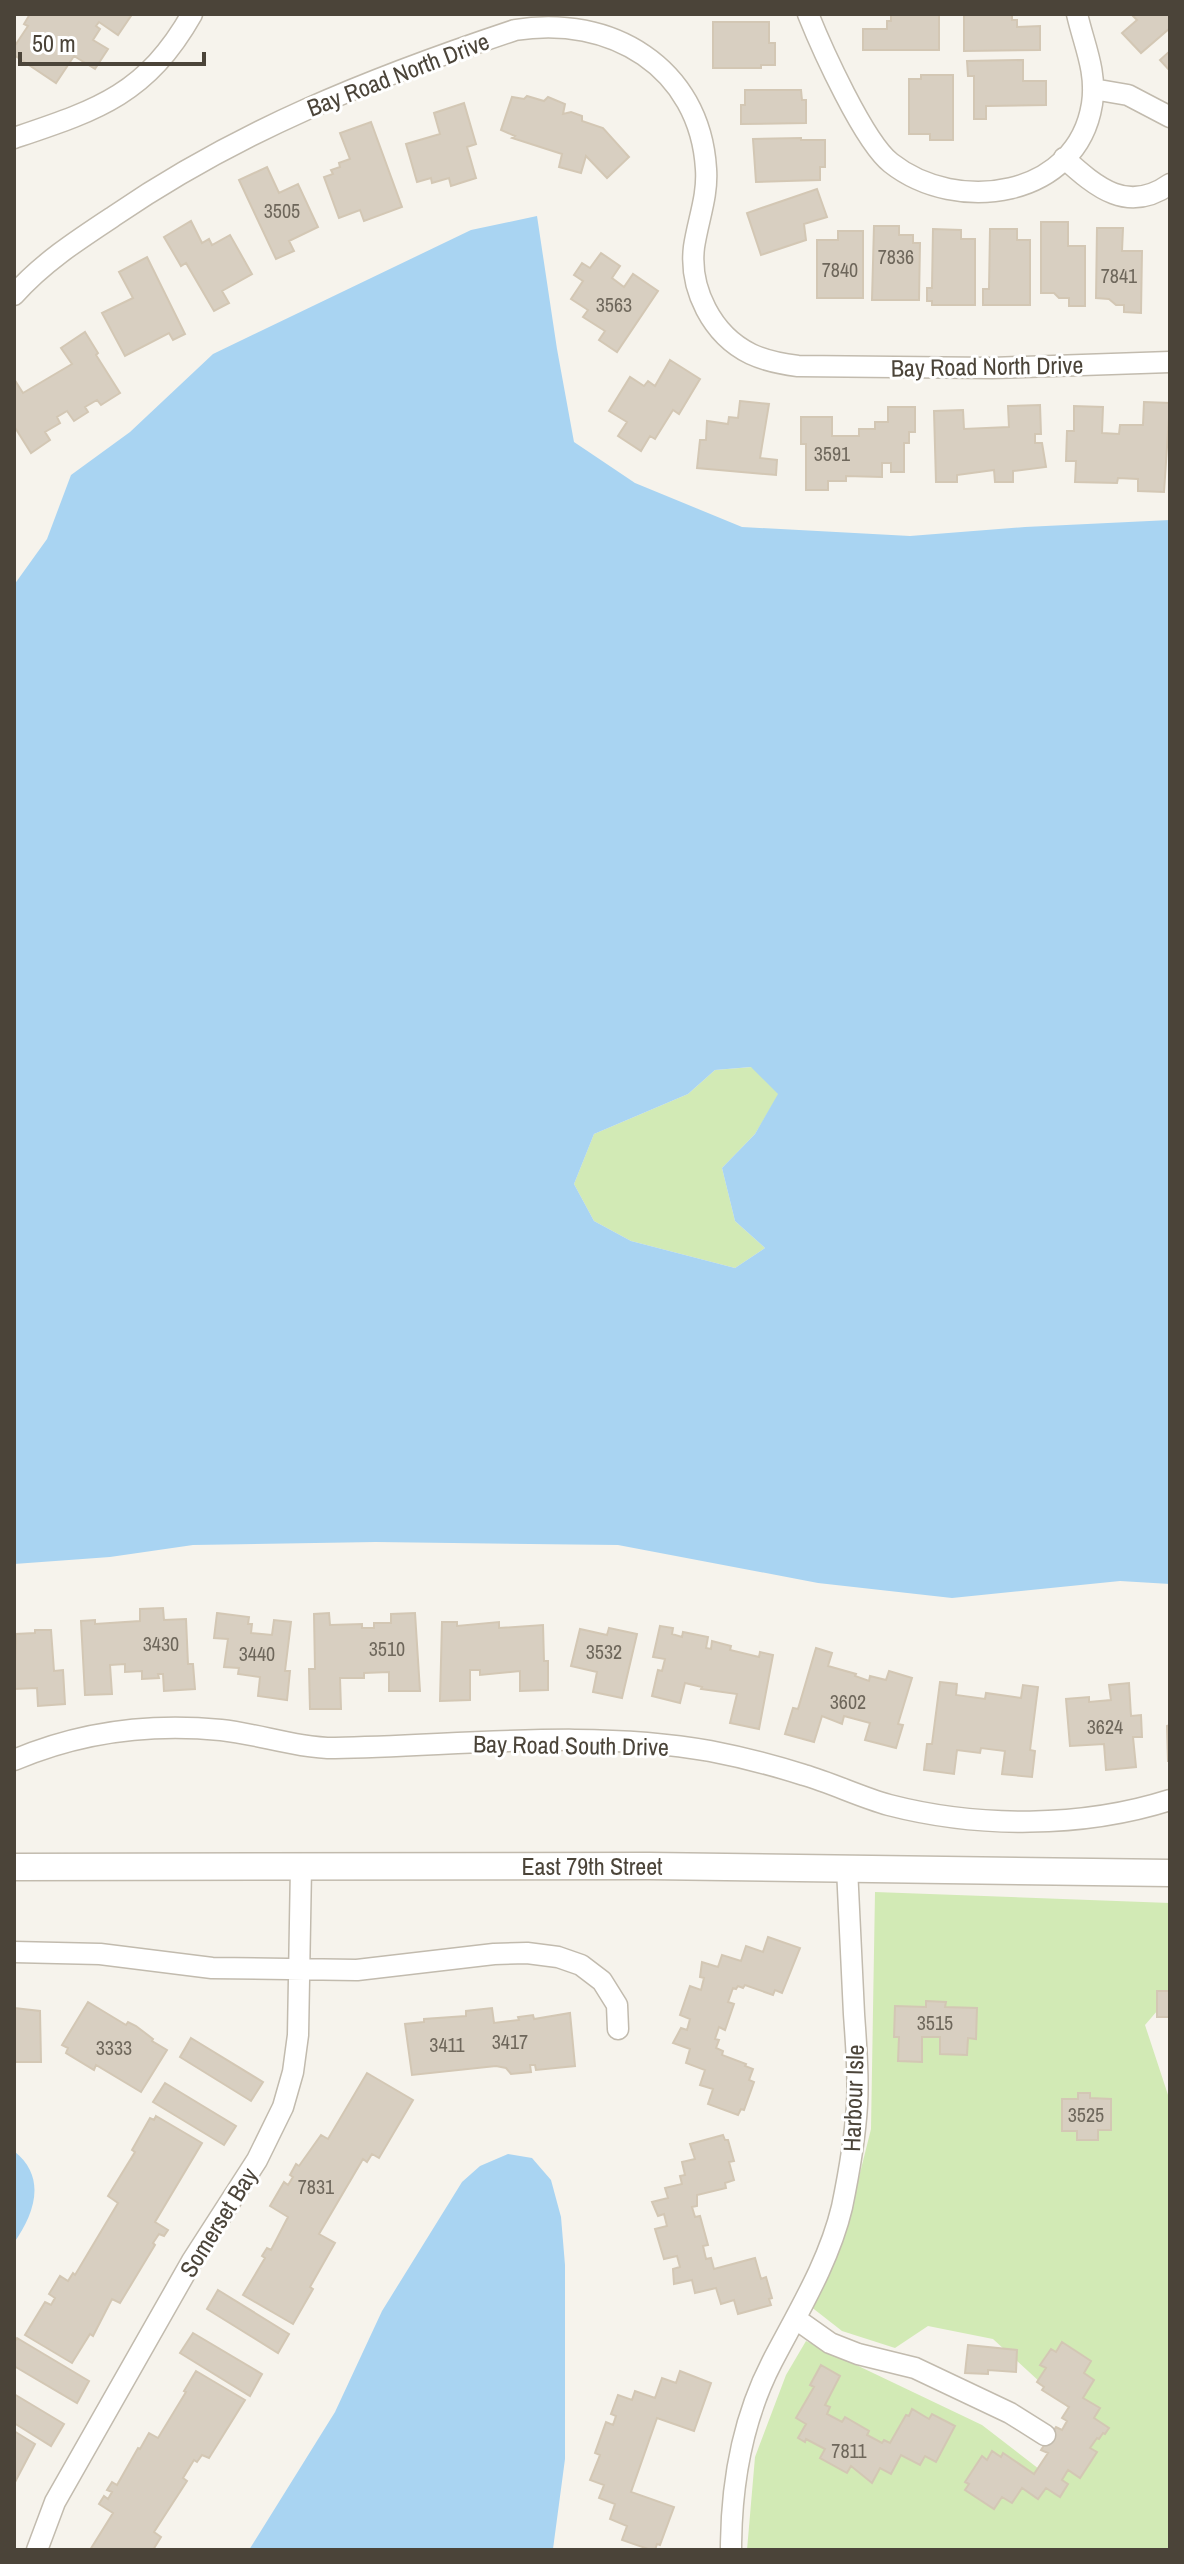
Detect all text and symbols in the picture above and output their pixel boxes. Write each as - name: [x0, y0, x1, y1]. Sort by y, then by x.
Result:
- scale bar: [20, 16, 204, 66]
- street label: Bay Road North Drive: [302, 25, 494, 123]
- text: 50 m: [32, 27, 76, 59]
- house number: 3505: [264, 197, 300, 224]
- house number: 7836: [878, 243, 914, 270]
- house number: 7840: [822, 256, 858, 283]
- house number: 7841: [1101, 262, 1137, 289]
- house number: 3563: [596, 291, 632, 318]
- street label: Bay Road North Drive: [890, 348, 1084, 384]
- house number: 3591: [814, 440, 850, 467]
- house number: 3430: [143, 1630, 179, 1657]
- house number: 3510: [369, 1635, 405, 1662]
- house number: 3532: [586, 1638, 622, 1665]
- house number: 3440: [239, 1640, 275, 1667]
- house number: 3602: [830, 1688, 866, 1715]
- house number: 3624: [1087, 1713, 1123, 1740]
- street label: Bay Road South Drive: [473, 1727, 669, 1763]
- street label: East 79th Street: [521, 1850, 663, 1882]
- house number: 3515: [917, 2009, 953, 2036]
- house number: 3417: [492, 2028, 528, 2055]
- house number: 3411: [429, 2031, 465, 2058]
- house number: 3333: [96, 2034, 132, 2061]
- street label: Harbour Isle: [835, 2044, 871, 2152]
- house number: 3525: [1068, 2101, 1104, 2128]
- street label: Somerset Bay: [172, 2161, 264, 2283]
- house number: 7831: [298, 2173, 334, 2200]
- house number: 7811: [831, 2437, 867, 2464]

